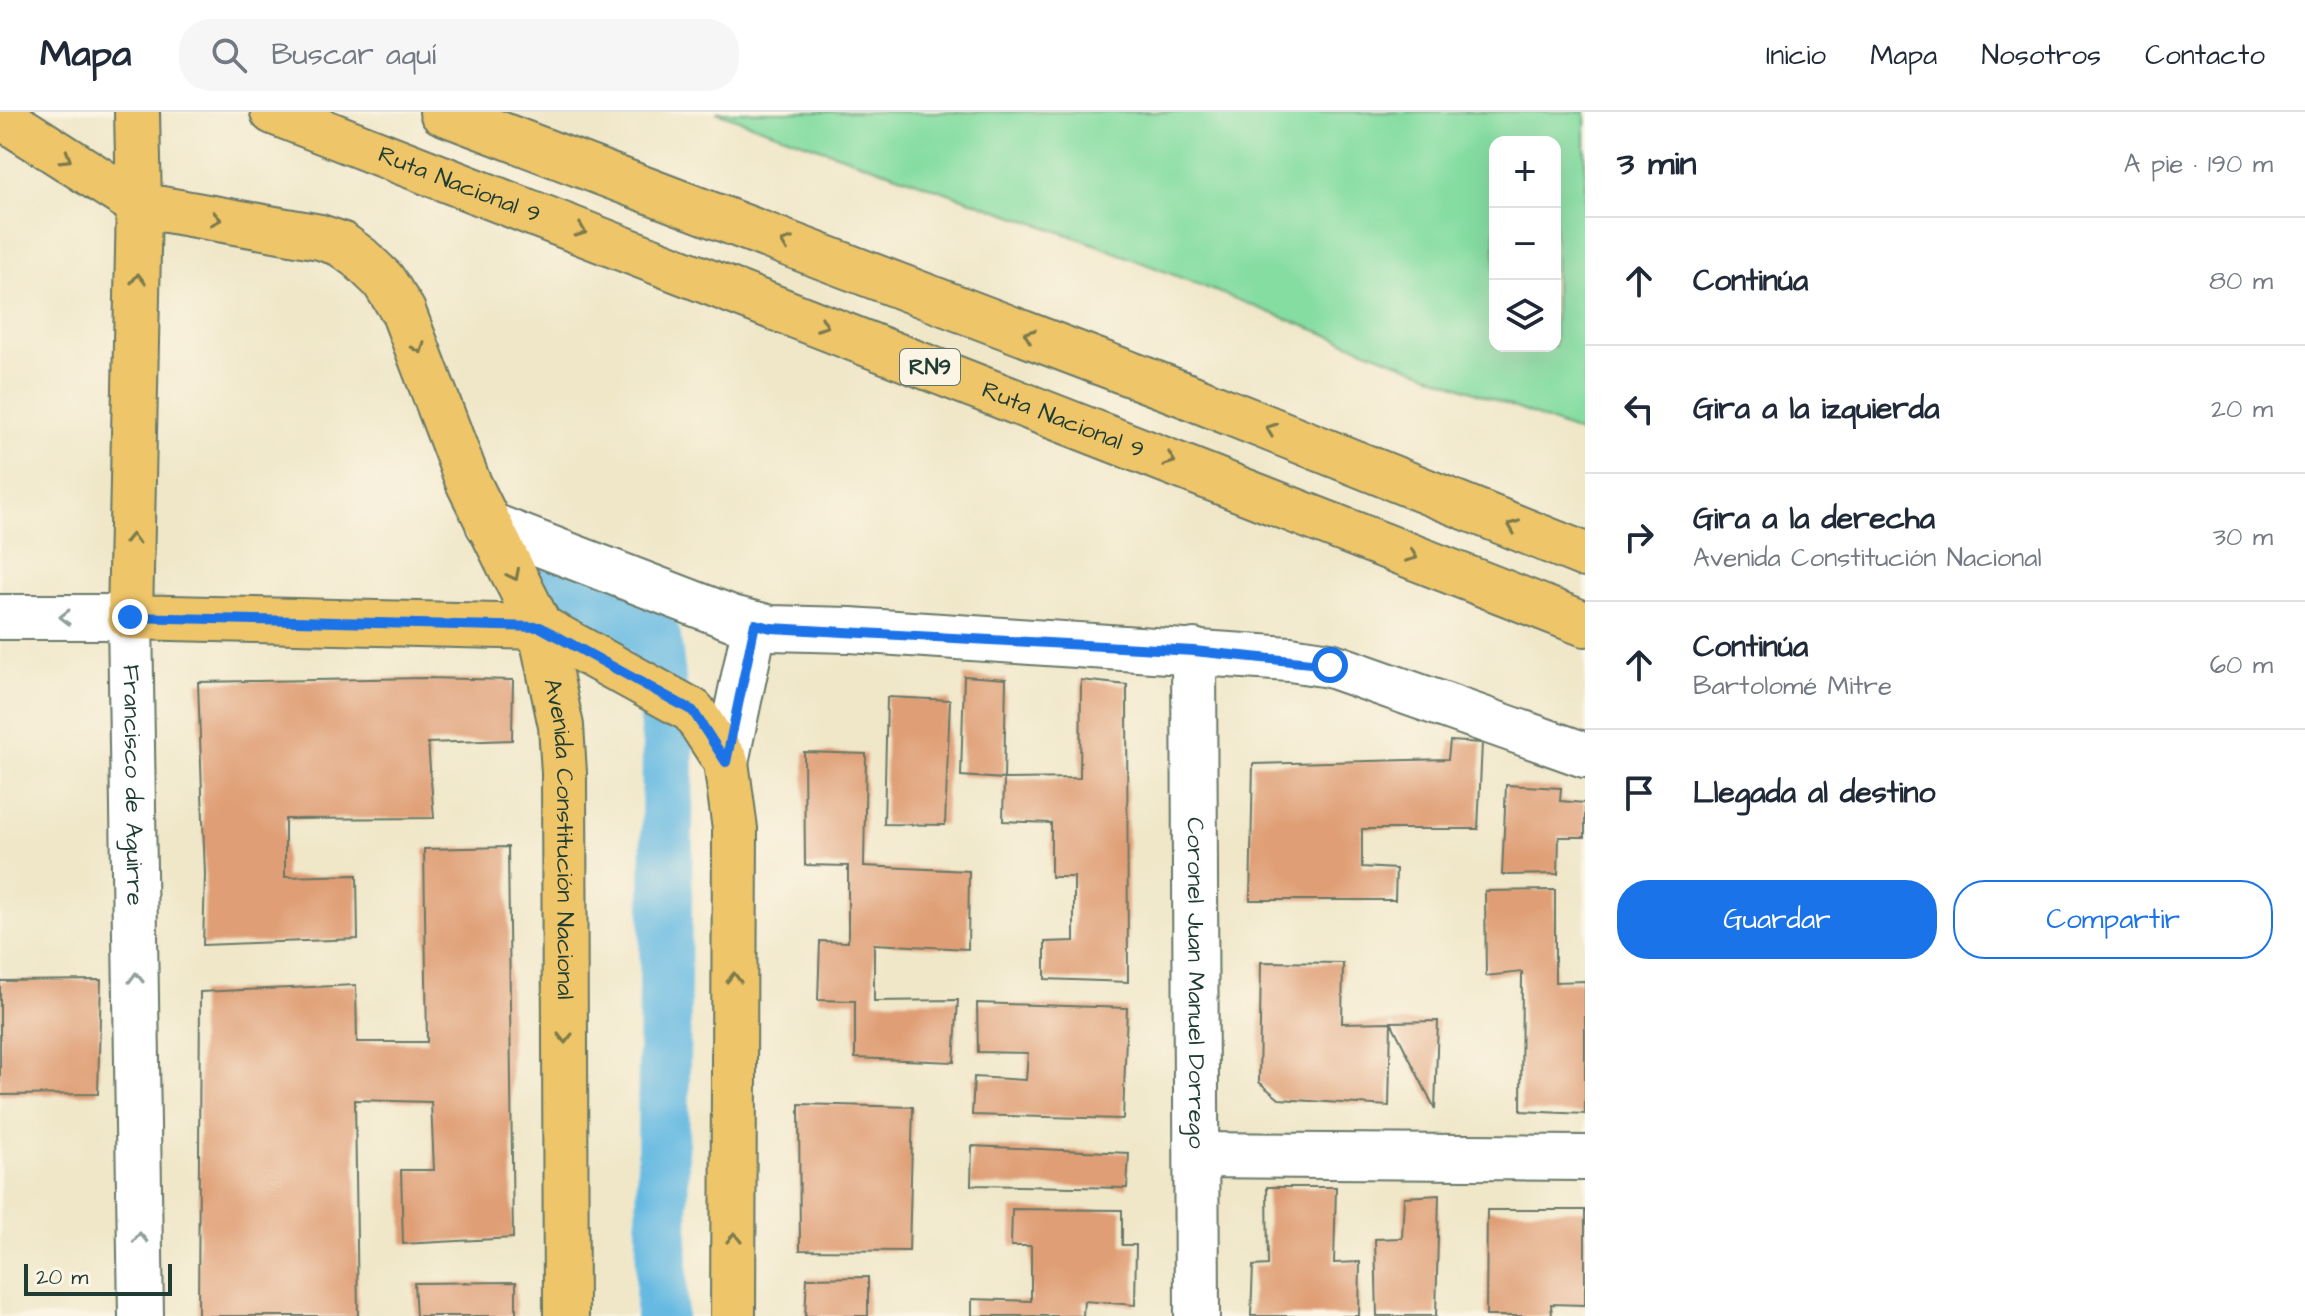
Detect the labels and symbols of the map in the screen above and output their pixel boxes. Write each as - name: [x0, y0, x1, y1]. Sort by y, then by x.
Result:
- street label: Ruta Nacional 9: [373, 138, 545, 232]
- one-way arrow: [57, 149, 72, 164]
- one-way arrow: [209, 209, 223, 226]
- one-way arrow: [573, 221, 587, 238]
- one-way arrow: [780, 236, 794, 253]
- one-way arrow: [129, 272, 146, 285]
- one-way arrow: [815, 316, 829, 332]
- one-way arrow: [1023, 328, 1037, 345]
- one-way arrow: [409, 340, 426, 354]
- road number: RN9: [900, 349, 960, 385]
- street label: Ruta Nacional 9: [977, 373, 1149, 467]
- one-way arrow: [1265, 422, 1279, 439]
- one-way arrow: [1162, 450, 1176, 467]
- one-way arrow: [1507, 519, 1521, 535]
- one-way arrow: [123, 532, 140, 545]
- one-way arrow: [1404, 546, 1418, 563]
- one-way arrow: [504, 567, 519, 582]
- route end: [112, 599, 148, 635]
- one-way arrow: [58, 608, 71, 626]
- route start: [1312, 647, 1348, 683]
- street label: Francisco de Aguirre: [114, 664, 152, 906]
- street label: Avenida Constitución Nacional: [534, 675, 582, 1000]
- street label: Coronel Juan Manuel Dorrego: [1178, 817, 1213, 1149]
- one-way arrow: [127, 971, 145, 984]
- one-way arrow: [725, 971, 743, 984]
- one-way arrow: [556, 1032, 574, 1045]
- one-way arrow: [131, 1231, 149, 1244]
- one-way arrow: [725, 1231, 743, 1244]
- scale bar: [24, 1260, 172, 1296]

